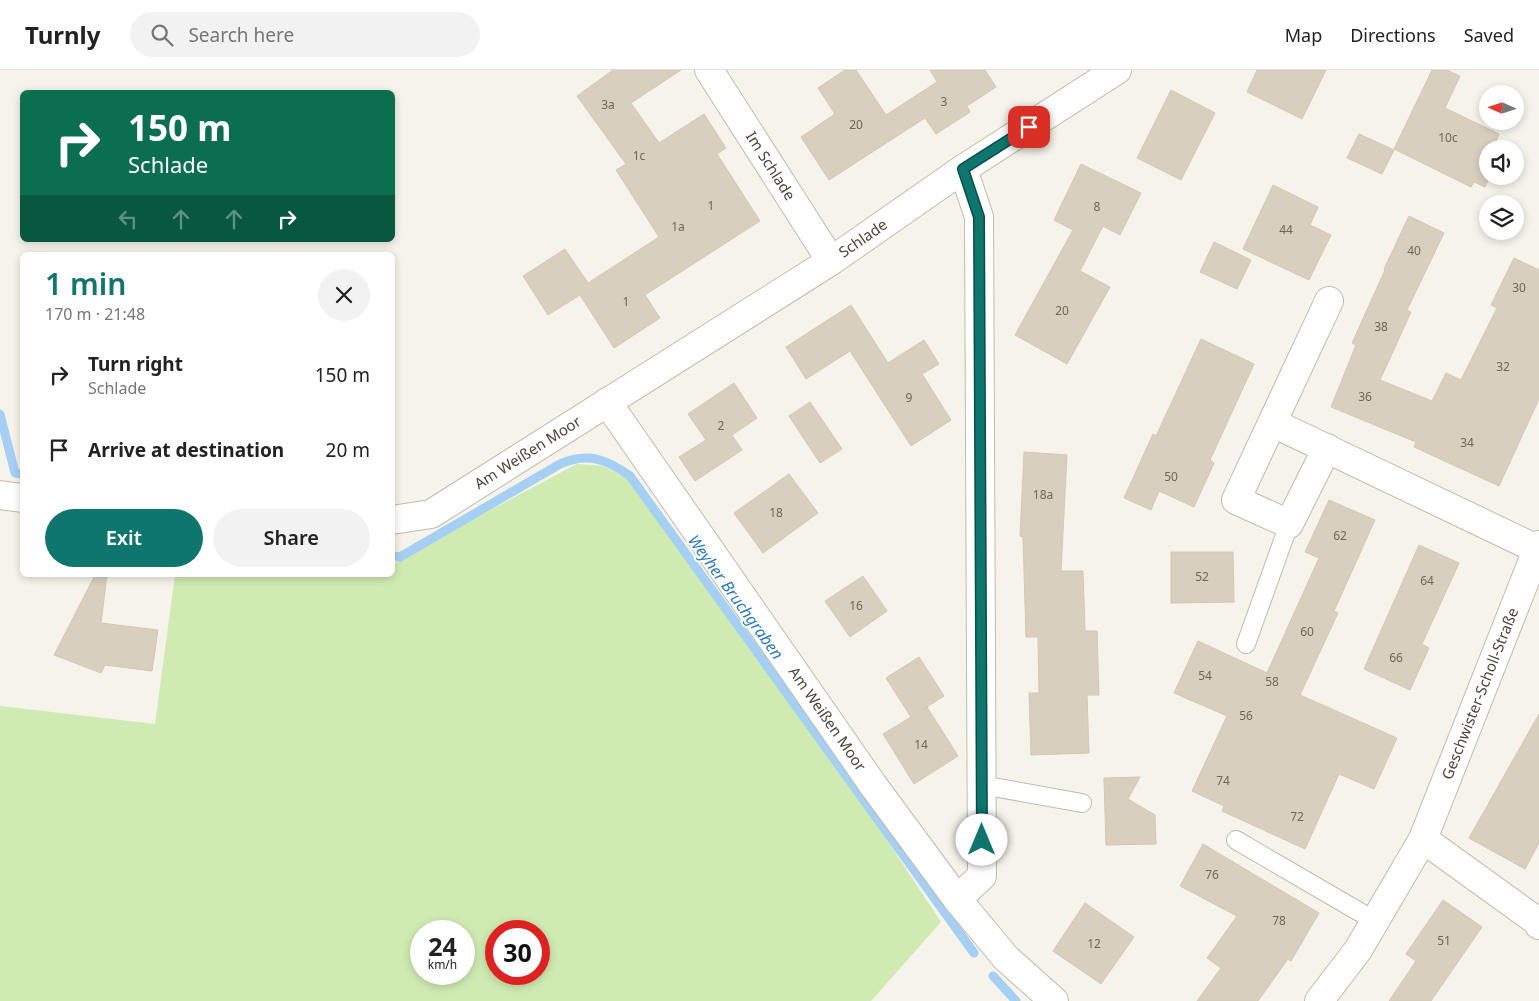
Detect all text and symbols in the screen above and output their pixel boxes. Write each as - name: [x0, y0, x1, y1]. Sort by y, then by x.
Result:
- search box: [130, 12, 480, 57]
- text: Turnly: [25, 18, 100, 51]
- icon: search: [148, 21, 176, 49]
- text: Search here: [188, 22, 294, 48]
- text: Map: [1285, 23, 1322, 47]
- text: Directions: [1350, 23, 1436, 47]
- text: Saved: [1464, 23, 1514, 47]
- north arrow: [1479, 85, 1524, 130]
- map controls: [1479, 85, 1524, 240]
- house number: 3: [941, 93, 948, 110]
- house number: 3a: [601, 96, 615, 113]
- text: 150 m: [128, 104, 231, 151]
- pin: [1008, 106, 1050, 148]
- icon: right: [45, 110, 110, 175]
- icon: arrive: [1015, 113, 1043, 141]
- house number: 20: [849, 116, 863, 133]
- street label: Im Schlade: [742, 127, 801, 204]
- house number: 10c: [1438, 129, 1458, 146]
- button: sound: [1479, 140, 1524, 185]
- house number: 1c: [633, 147, 646, 164]
- text: Schlade: [128, 149, 208, 179]
- button: layers: [1479, 195, 1524, 240]
- house number: 1: [708, 197, 714, 214]
- house number: 8: [1094, 198, 1101, 215]
- icon: left: [114, 205, 142, 233]
- icon: ahead: [167, 205, 195, 233]
- icon: ahead: [220, 205, 248, 233]
- icon: right: [273, 205, 301, 233]
- street label: Schlade: [834, 214, 891, 262]
- house number: 1a: [671, 218, 685, 235]
- house number: 44: [1279, 221, 1293, 238]
- house number: 40: [1407, 242, 1421, 259]
- text: 1 min: [45, 263, 126, 304]
- button: close: [318, 269, 370, 321]
- house number: 30: [1512, 279, 1526, 296]
- house number: 1: [623, 293, 629, 310]
- house number: 20: [1055, 302, 1069, 319]
- text: 170 m · 21:48: [45, 303, 145, 325]
- house number: 38: [1374, 318, 1388, 335]
- text: Turn right: [88, 351, 183, 377]
- house number: 32: [1496, 358, 1510, 375]
- icon: right: [45, 361, 73, 389]
- text: 150 m: [315, 362, 370, 388]
- text: Schlade: [88, 377, 146, 399]
- house number: 36: [1358, 388, 1372, 405]
- house number: 9: [906, 389, 913, 406]
- street label: Am Weißen Moor: [470, 411, 584, 493]
- house number: 2: [718, 417, 725, 434]
- house number: 34: [1460, 434, 1474, 451]
- icon: arrive: [45, 436, 73, 464]
- text: Arrive at destination: [88, 437, 284, 463]
- text: 20 m: [326, 437, 370, 463]
- house number: 50: [1164, 468, 1178, 485]
- house number: 18a: [1033, 486, 1053, 503]
- house number: 18: [769, 504, 783, 521]
- button: Exit: [45, 509, 203, 567]
- button: Share: [213, 509, 370, 567]
- house number: 62: [1333, 527, 1347, 544]
- water label: Weyher Bruchgraben: [683, 530, 789, 664]
- house number: 52: [1195, 568, 1209, 585]
- house number: 64: [1420, 572, 1434, 589]
- house number: 16: [849, 597, 863, 614]
- street label: Geschwister-Scholl-Straße: [1436, 604, 1522, 782]
- house number: 60: [1300, 623, 1314, 640]
- house number: 66: [1389, 649, 1403, 666]
- street label: Am Weißen Moor: [785, 662, 871, 775]
- house number: 54: [1198, 667, 1212, 684]
- house number: 58: [1265, 673, 1279, 690]
- house number: 56: [1239, 707, 1253, 724]
- house number: 14: [914, 736, 928, 753]
- house number: 74: [1216, 772, 1230, 789]
- house number: 72: [1290, 808, 1304, 825]
- position arrow: [955, 813, 1007, 865]
- house number: 76: [1205, 866, 1219, 883]
- house number: 78: [1272, 912, 1286, 929]
- speed limit sign: 30: [485, 920, 550, 985]
- text: 24: [428, 929, 457, 963]
- house number: 51: [1437, 932, 1451, 949]
- house number: 12: [1087, 935, 1101, 952]
- text: km/h: [428, 956, 457, 973]

